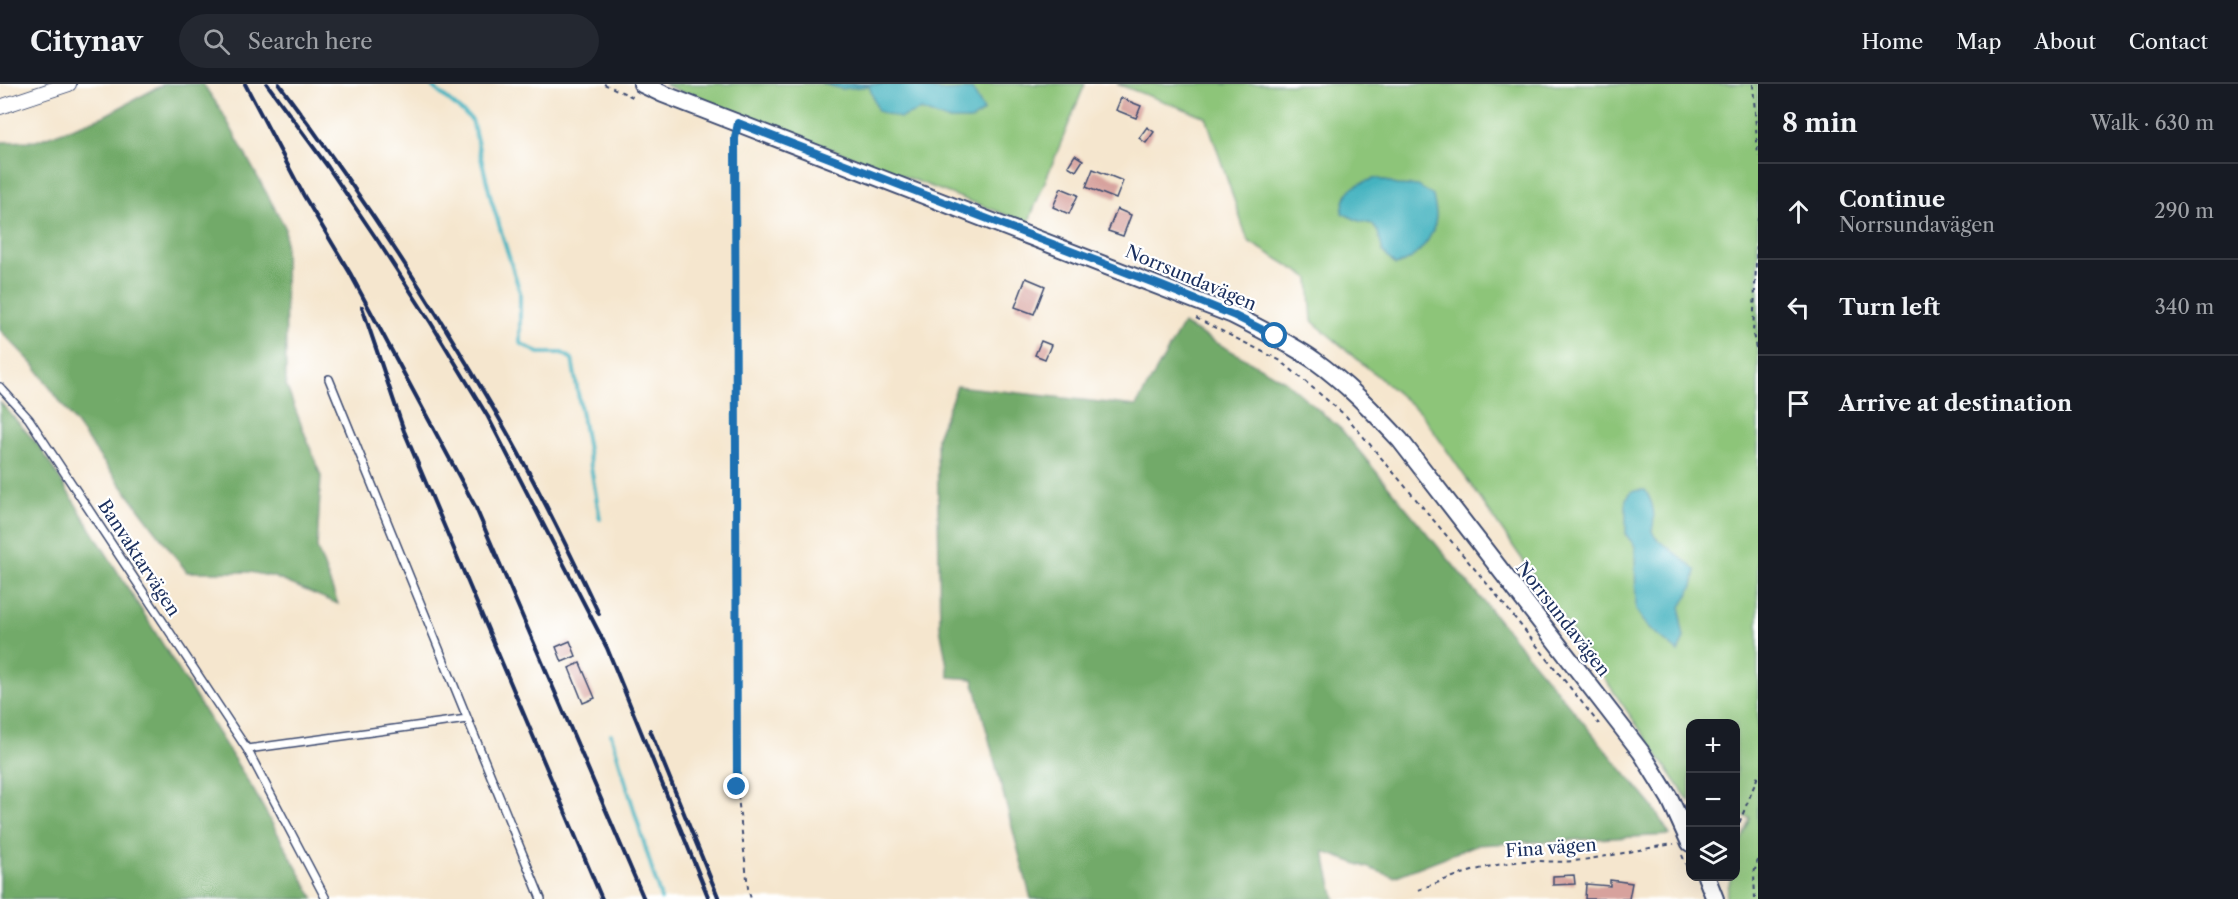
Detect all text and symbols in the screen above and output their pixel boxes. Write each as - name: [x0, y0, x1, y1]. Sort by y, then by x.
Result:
- search box: [179, 14, 599, 68]
- text: Citynav: [30, 24, 143, 58]
- icon: search: [200, 25, 233, 58]
- text: Search here: [248, 28, 372, 55]
- text: Home: [1862, 29, 1923, 54]
- text: Map: [1956, 29, 2001, 54]
- text: About: [2034, 29, 2096, 54]
- text: Contact: [2129, 29, 2208, 54]
- text: 8 min: [1782, 107, 1858, 139]
- text: Walk · 630 m: [2091, 111, 2214, 135]
- text: Continue: [1839, 186, 1945, 213]
- icon: ahead: [1782, 195, 1815, 228]
- text: 290 m: [2154, 199, 2214, 223]
- text: Norrsundavägen: [1839, 213, 1995, 237]
- street label: Norrsundavägen: [1122, 240, 1260, 316]
- icon: left: [1782, 291, 1815, 324]
- text: Turn left: [1839, 294, 1940, 321]
- text: 340 m: [2155, 295, 2214, 319]
- route start: [1261, 322, 1287, 348]
- icon: arrive: [1782, 387, 1815, 420]
- text: Arrive at destination: [1839, 390, 2072, 417]
- street label: Banvaktarvägen: [93, 495, 185, 621]
- street label: Norrsundavägen: [1511, 557, 1615, 681]
- map controls: [1686, 719, 1740, 881]
- button: +: [1686, 719, 1740, 773]
- route end: [723, 773, 749, 799]
- button: −: [1686, 773, 1740, 827]
- button: layers: [1686, 827, 1740, 881]
- street label: Fina vägen: [1505, 834, 1597, 862]

